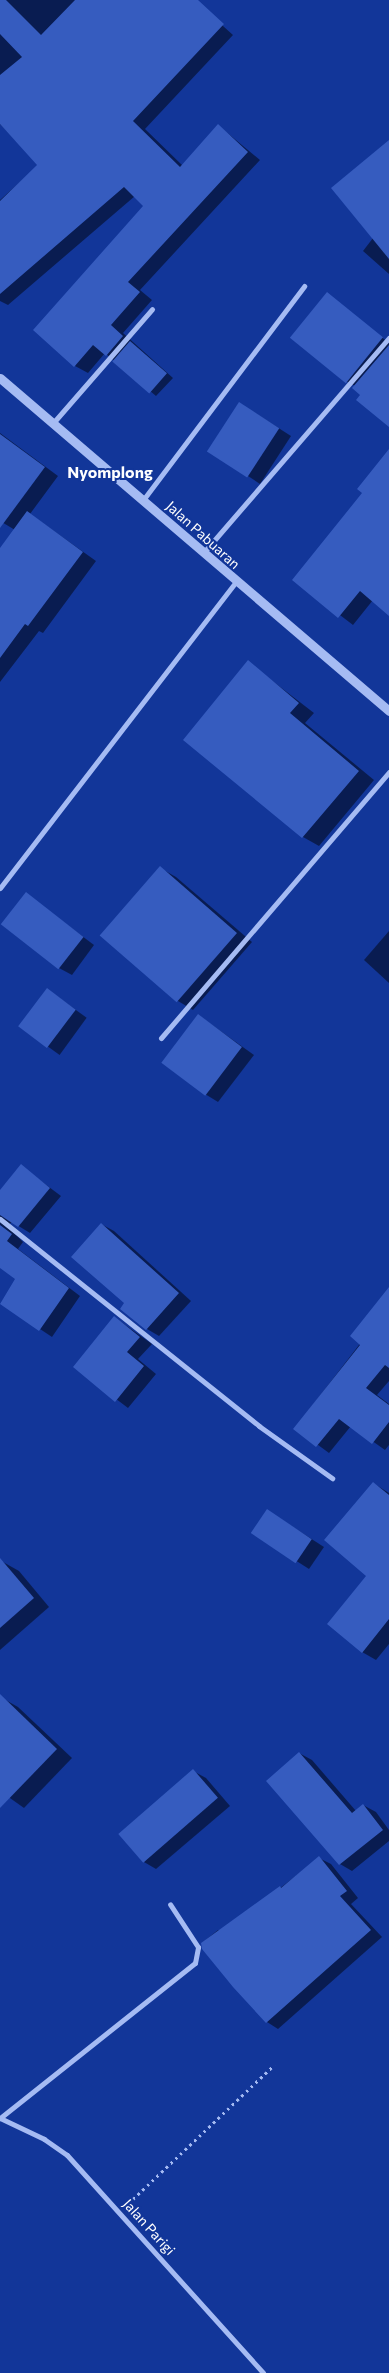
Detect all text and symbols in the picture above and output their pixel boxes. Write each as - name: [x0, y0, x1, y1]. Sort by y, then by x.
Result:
- district label: Nyomplong: [67, 462, 153, 482]
- street label: Jalan Pabuaran: [163, 498, 243, 572]
- street label: Jalan Parigi: [120, 2196, 178, 2258]

